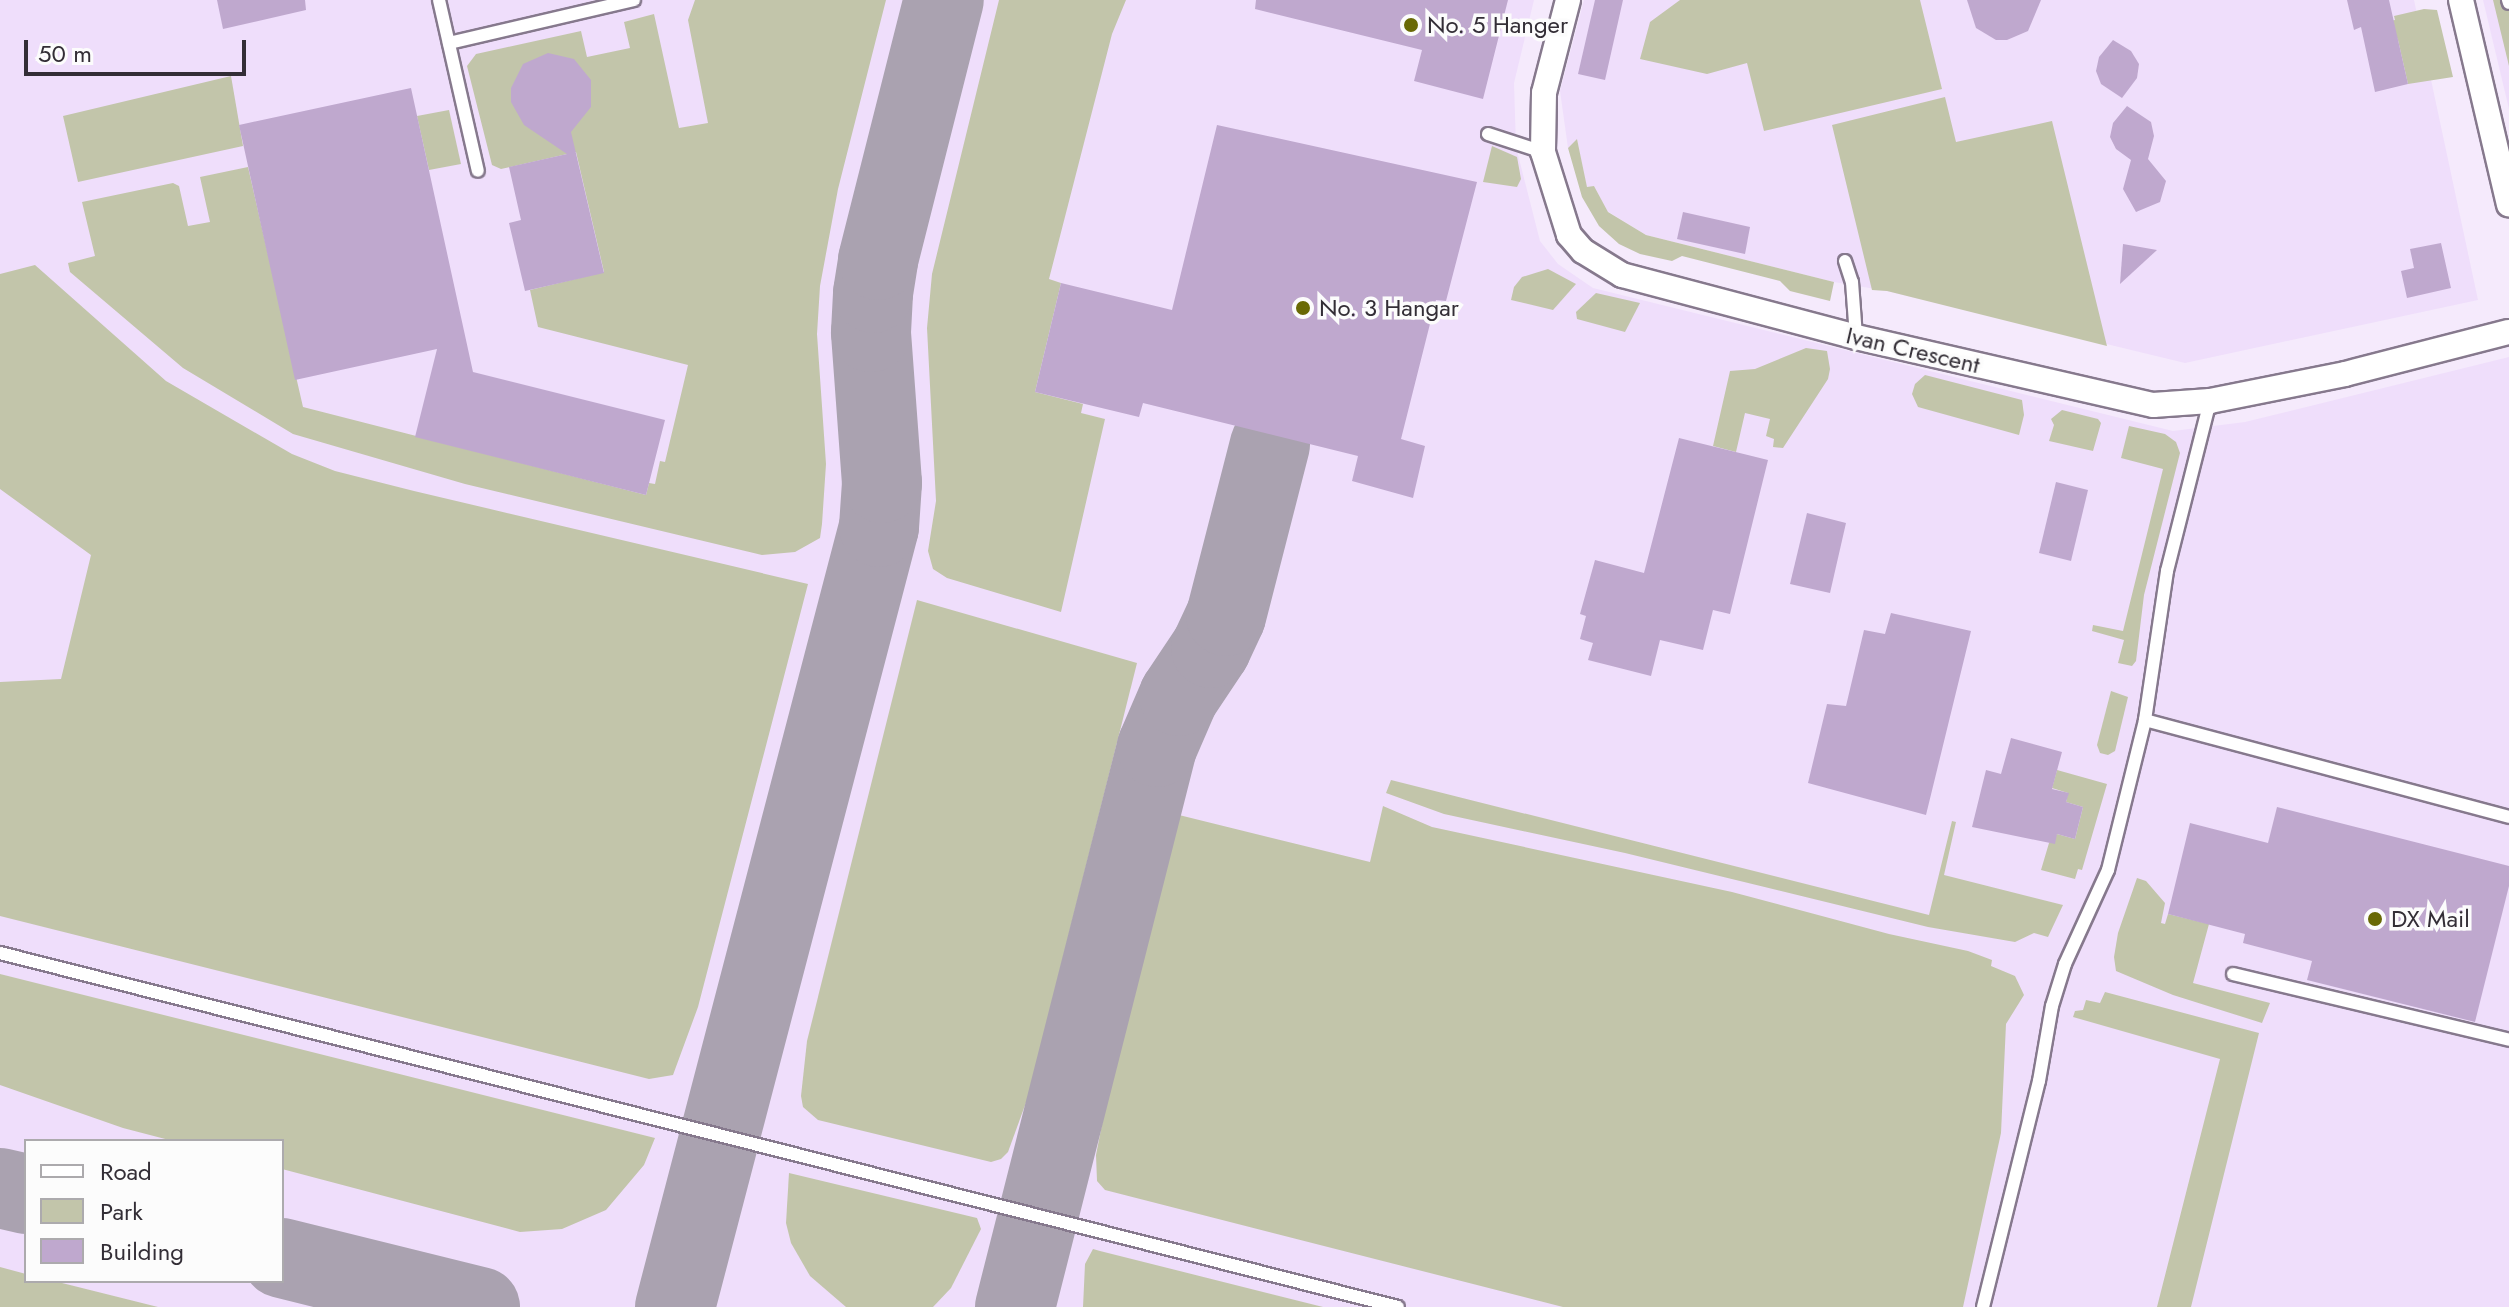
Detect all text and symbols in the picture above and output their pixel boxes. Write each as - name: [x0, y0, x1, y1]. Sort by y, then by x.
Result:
- place label: No. 5 Hanger: [1427, 11, 1568, 39]
- marker: No. 5 Hanger: [1402, 16, 1420, 34]
- scale bar: [28, 24, 250, 74]
- text: 50 m: [38, 36, 92, 71]
- place label: No. 3 Hangar: [1319, 294, 1459, 322]
- marker: No. 3 Hangar: [1294, 299, 1312, 317]
- street label: Ivan Crescent: [1843, 321, 1983, 379]
- place label: DX Mail: [2391, 905, 2470, 933]
- marker: DX Mail: [2366, 910, 2384, 928]
- legend: [24, 1139, 284, 1283]
- text: Road: [100, 1154, 152, 1189]
- text: Park: [100, 1194, 143, 1229]
- text: Building: [100, 1234, 184, 1269]

